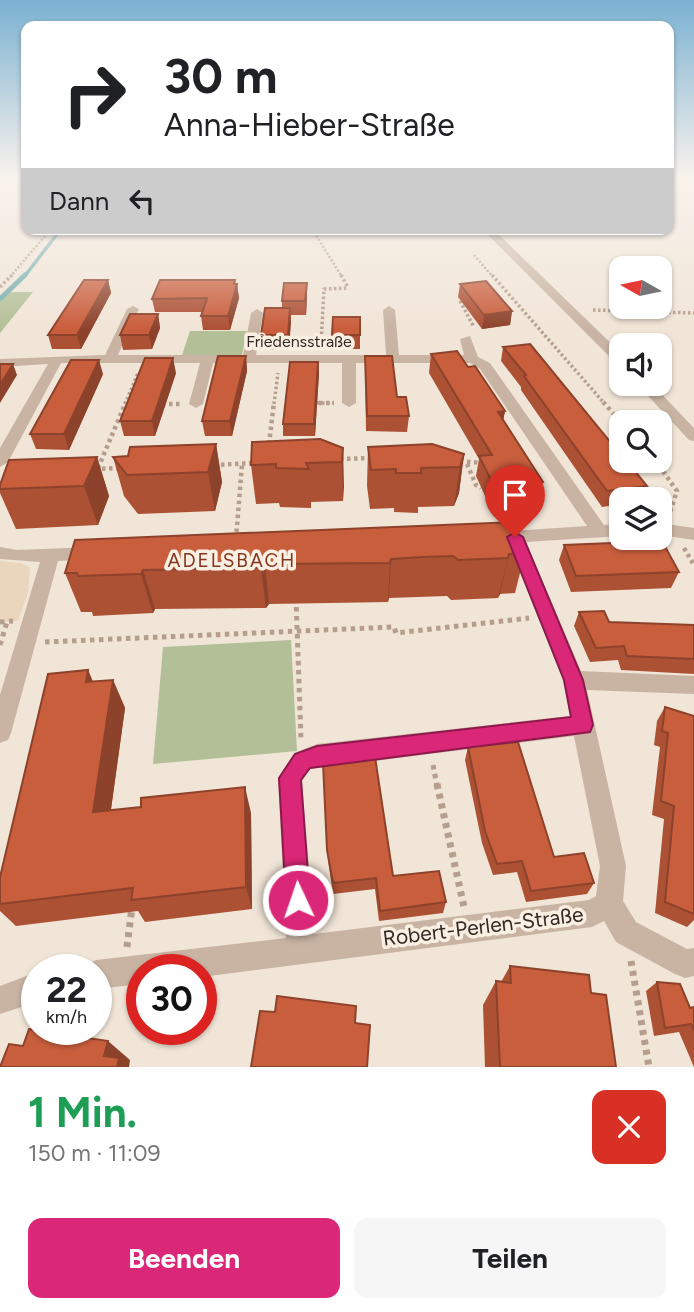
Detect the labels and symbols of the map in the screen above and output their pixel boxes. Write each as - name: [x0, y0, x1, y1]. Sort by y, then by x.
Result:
- north arrow: [609, 256, 672, 318]
- street label: Friedensstraße: [246, 332, 352, 351]
- pin: [485, 465, 545, 537]
- district label: ADELSBACH: [168, 549, 296, 572]
- position arrow: [261, 863, 335, 937]
- street label: Robert-Perlen-Straße: [381, 901, 585, 951]
- speed limit sign: 30: [126, 954, 217, 1045]

